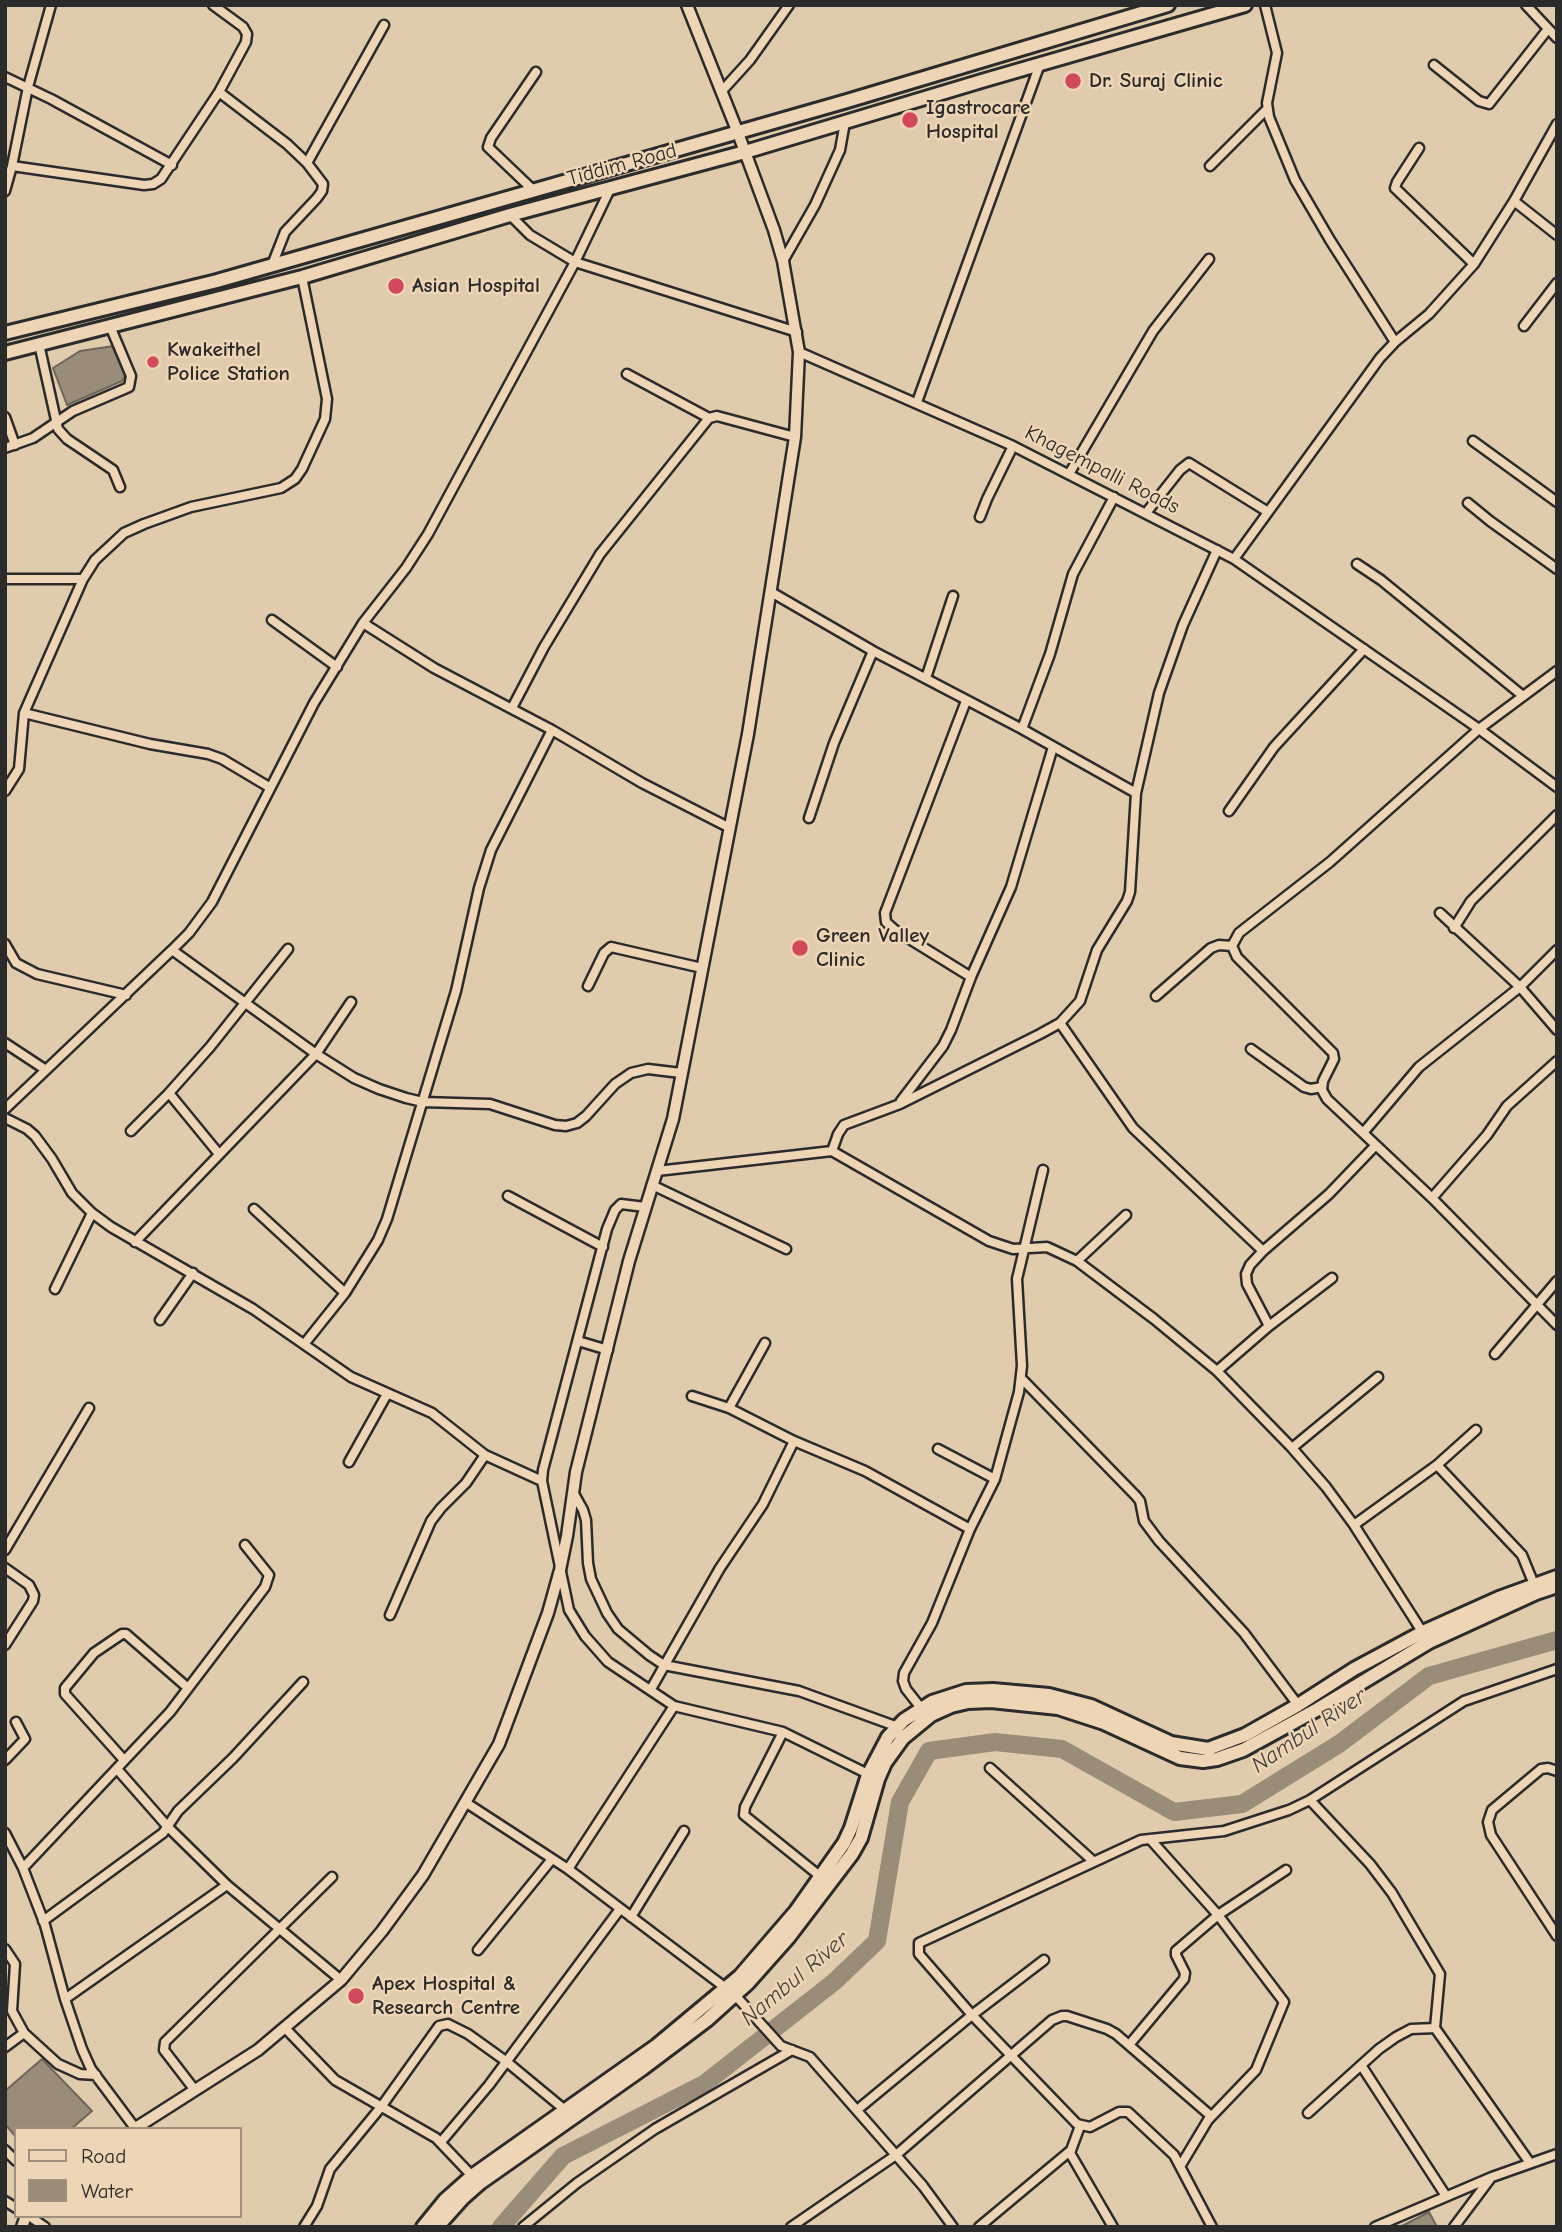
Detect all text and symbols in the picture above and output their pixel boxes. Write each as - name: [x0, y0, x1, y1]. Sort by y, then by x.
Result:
- place label: Dr. Suraj Clinic: [1089, 68, 1223, 94]
- marker: Dr. Suraj Clinic: [1063, 71, 1083, 91]
- place label: Igastrocare Hospital: [926, 95, 1030, 145]
- marker: Igastrocare Hospital: [900, 110, 920, 130]
- street label: Tiddim Road: [564, 138, 680, 192]
- place label: Asian Hospital: [412, 273, 540, 299]
- marker: Asian Hospital: [386, 276, 406, 296]
- place label: Kwakeithel Police Station: [167, 337, 290, 387]
- marker: Kwakeithel Police Station: [145, 354, 161, 370]
- street label: Khagempalli Roads: [1021, 420, 1183, 520]
- place label: Green Valley Clinic: [816, 923, 929, 973]
- marker: Green Valley Clinic: [790, 938, 810, 958]
- water label: Nambul River: [1246, 1683, 1372, 1779]
- water label: Nambul River: [735, 1926, 855, 2032]
- place label: Apex Hospital & Research Centre: [372, 1971, 520, 2021]
- marker: Apex Hospital & Research Centre: [346, 1986, 366, 2006]
- legend: [14, 2127, 242, 2218]
- text: Road: [81, 2144, 126, 2168]
- text: Water: [81, 2179, 133, 2203]

